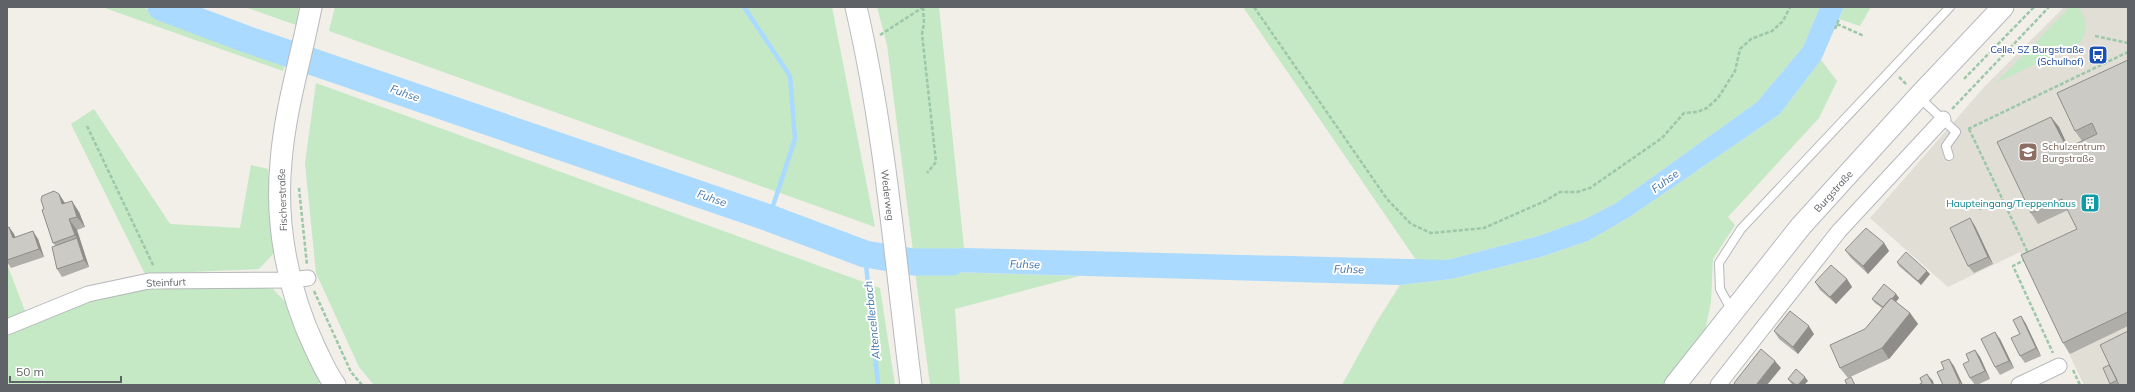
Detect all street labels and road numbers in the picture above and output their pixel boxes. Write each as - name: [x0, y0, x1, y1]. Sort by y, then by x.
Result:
- street label: Fischerstraße: [275, 168, 290, 231]
- street label: Burgstraße: [1811, 168, 1856, 215]
- street label: Wederweg: [878, 169, 897, 221]
- street label: Steinfurt: [146, 275, 187, 290]

